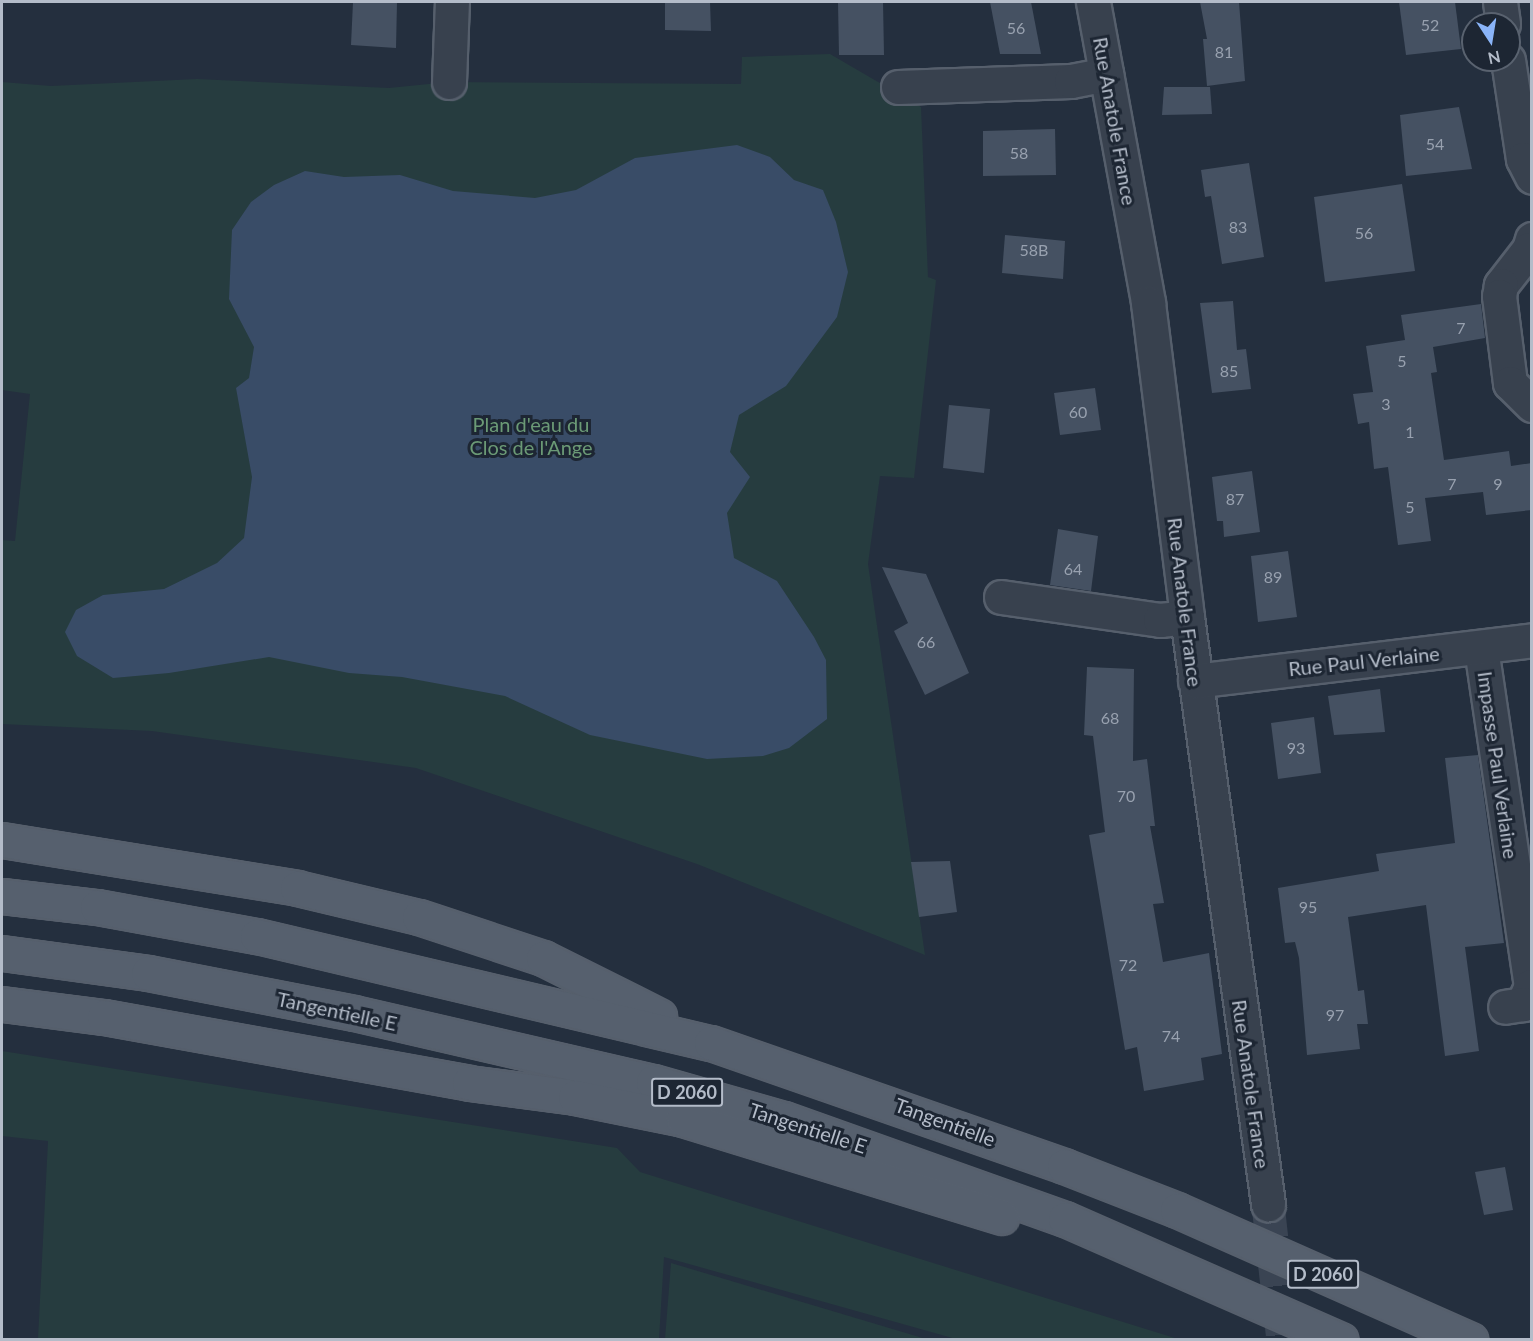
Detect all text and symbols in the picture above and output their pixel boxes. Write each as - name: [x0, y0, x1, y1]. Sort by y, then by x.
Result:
- north arrow: [1461, 12, 1521, 72]
- house number: 52: [1421, 15, 1439, 35]
- house number: 56: [1007, 18, 1025, 38]
- street label: Rue Anatole France: [1088, 35, 1142, 207]
- house number: 81: [1215, 42, 1233, 62]
- text: N: [1486, 48, 1502, 69]
- house number: 54: [1426, 134, 1444, 154]
- house number: 58: [1010, 143, 1028, 163]
- house number: 83: [1229, 217, 1247, 237]
- house number: 56: [1355, 223, 1373, 243]
- house number: 58B: [1020, 240, 1048, 260]
- house number: 7: [1456, 318, 1466, 338]
- house number: 5: [1397, 351, 1407, 371]
- house number: 85: [1220, 361, 1238, 381]
- house number: 3: [1381, 394, 1391, 414]
- house number: 60: [1069, 402, 1087, 422]
- park label: Plan d'eau du Clos de l'Ange: [469, 412, 593, 459]
- house number: 1: [1405, 422, 1415, 442]
- house number: 7: [1447, 474, 1457, 494]
- house number: 9: [1493, 474, 1503, 494]
- house number: 87: [1226, 489, 1244, 509]
- house number: 5: [1405, 497, 1415, 517]
- street label: Rue Anatole France: [1163, 516, 1207, 688]
- house number: 64: [1064, 559, 1082, 579]
- house number: 89: [1264, 567, 1282, 587]
- house number: 66: [917, 632, 935, 652]
- street label: Rue Paul Verlaine: [1287, 641, 1441, 681]
- street label: Impasse Paul Verlaine: [1473, 669, 1523, 861]
- house number: 68: [1101, 708, 1119, 728]
- house number: 93: [1287, 738, 1305, 758]
- house number: 70: [1117, 786, 1135, 806]
- house number: 95: [1299, 897, 1317, 917]
- house number: 72: [1119, 955, 1137, 975]
- street label: Tangentielle E: [275, 987, 399, 1035]
- street label: Rue Anatole France: [1227, 998, 1275, 1170]
- house number: 97: [1326, 1005, 1344, 1025]
- house number: 74: [1162, 1026, 1180, 1046]
- road number: D 2060: [651, 1077, 723, 1107]
- street label: Tangentielle: [891, 1093, 999, 1151]
- street label: Tangentielle E: [746, 1098, 870, 1158]
- road number: D 2060: [1287, 1259, 1359, 1289]

